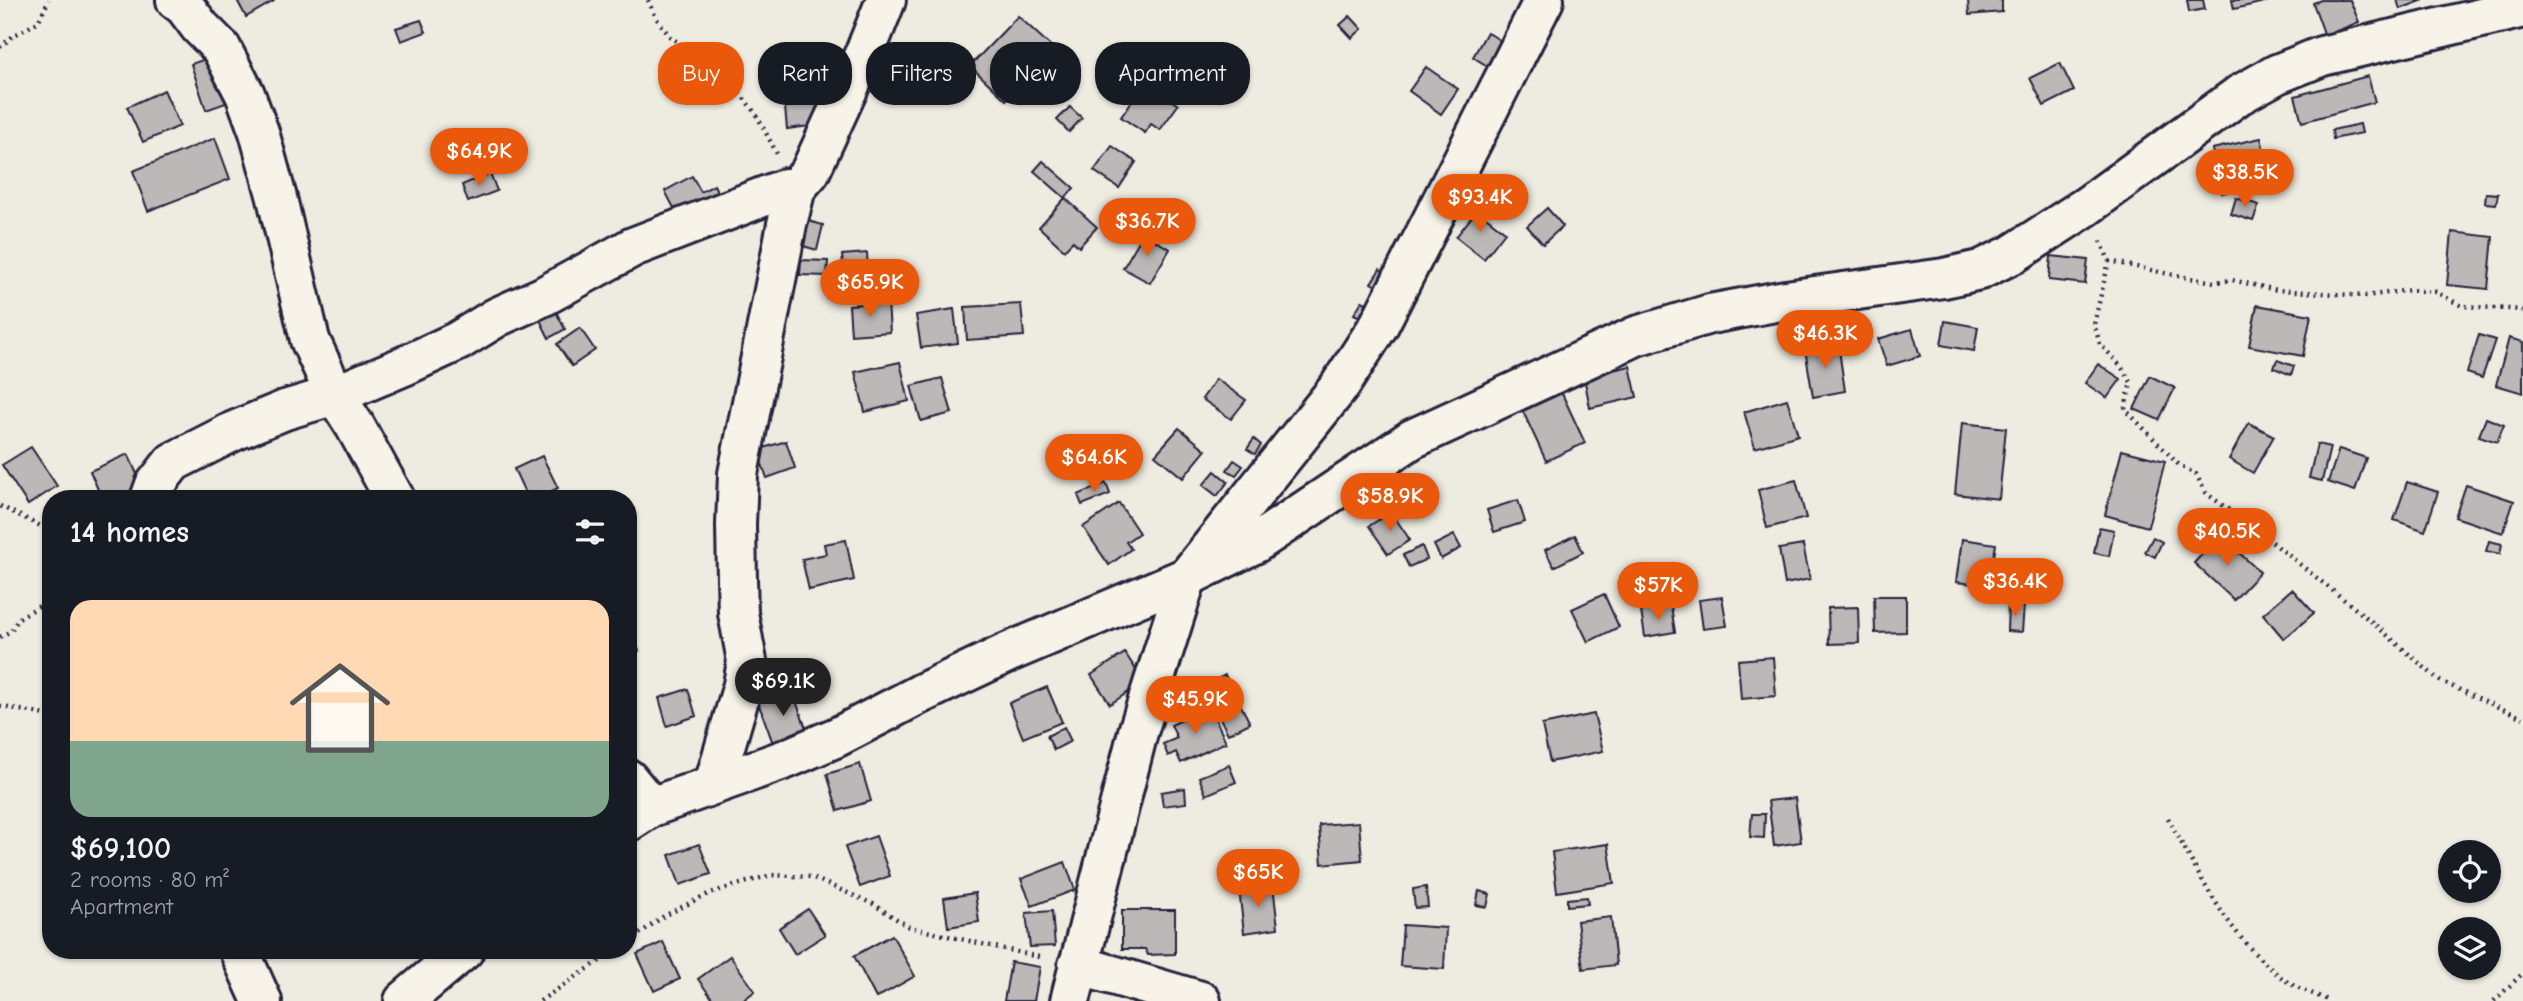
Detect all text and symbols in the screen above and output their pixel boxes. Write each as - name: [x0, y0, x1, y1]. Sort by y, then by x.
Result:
- chip: Buy: [658, 42, 744, 105]
- chip: Rent: [758, 42, 852, 105]
- chip: Filters: [866, 42, 976, 105]
- chip: New: [990, 42, 1081, 105]
- chip: Apartment: [1095, 42, 1250, 105]
- pin: $64.9K: [422, 128, 536, 188]
- text: $64.9K: [446, 137, 512, 164]
- pin: $38.5K: [2188, 150, 2302, 209]
- text: $38.5K: [2212, 158, 2278, 185]
- pin: $93.4K: [1423, 174, 1537, 234]
- text: $93.4K: [1447, 183, 1513, 210]
- pin: $36.7K: [1090, 198, 1204, 258]
- text: $36.7K: [1115, 207, 1179, 234]
- pin: $65.9K: [813, 260, 927, 319]
- text: $65.9K: [836, 268, 904, 295]
- pin: $46.3K: [1768, 310, 1882, 370]
- text: $46.3K: [1792, 319, 1858, 346]
- pin: $64.6K: [1037, 434, 1151, 494]
- text: $64.6K: [1061, 443, 1127, 470]
- pin: $58.9K: [1333, 474, 1447, 533]
- text: $58.9K: [1357, 482, 1423, 509]
- pin: $40.5K: [2170, 508, 2284, 568]
- icon: filters: [571, 513, 609, 551]
- text: 14 homes: [70, 515, 189, 550]
- text: $40.5K: [2193, 517, 2261, 544]
- pin: $36.4K: [1958, 558, 2072, 618]
- pin: $57K: [1617, 562, 1699, 622]
- text: $36.4K: [1982, 567, 2048, 594]
- text: $57K: [1633, 571, 1683, 598]
- icon: home: [277, 645, 403, 771]
- pin: $69.1K: [726, 658, 840, 718]
- text: $69.1K: [751, 667, 815, 694]
- pin: $45.9K: [1138, 676, 1252, 736]
- text: $45.9K: [1162, 685, 1228, 712]
- text: $69,100: [70, 831, 171, 866]
- map controls: [2438, 840, 2501, 980]
- button: locate: [2438, 840, 2501, 903]
- pin: $65K: [1217, 850, 1299, 909]
- text: $65K: [1232, 858, 1284, 885]
- text: 2 rooms · 80 m²: [70, 866, 229, 893]
- text: Apartment: [70, 893, 173, 920]
- button: layers: [2438, 917, 2501, 980]

